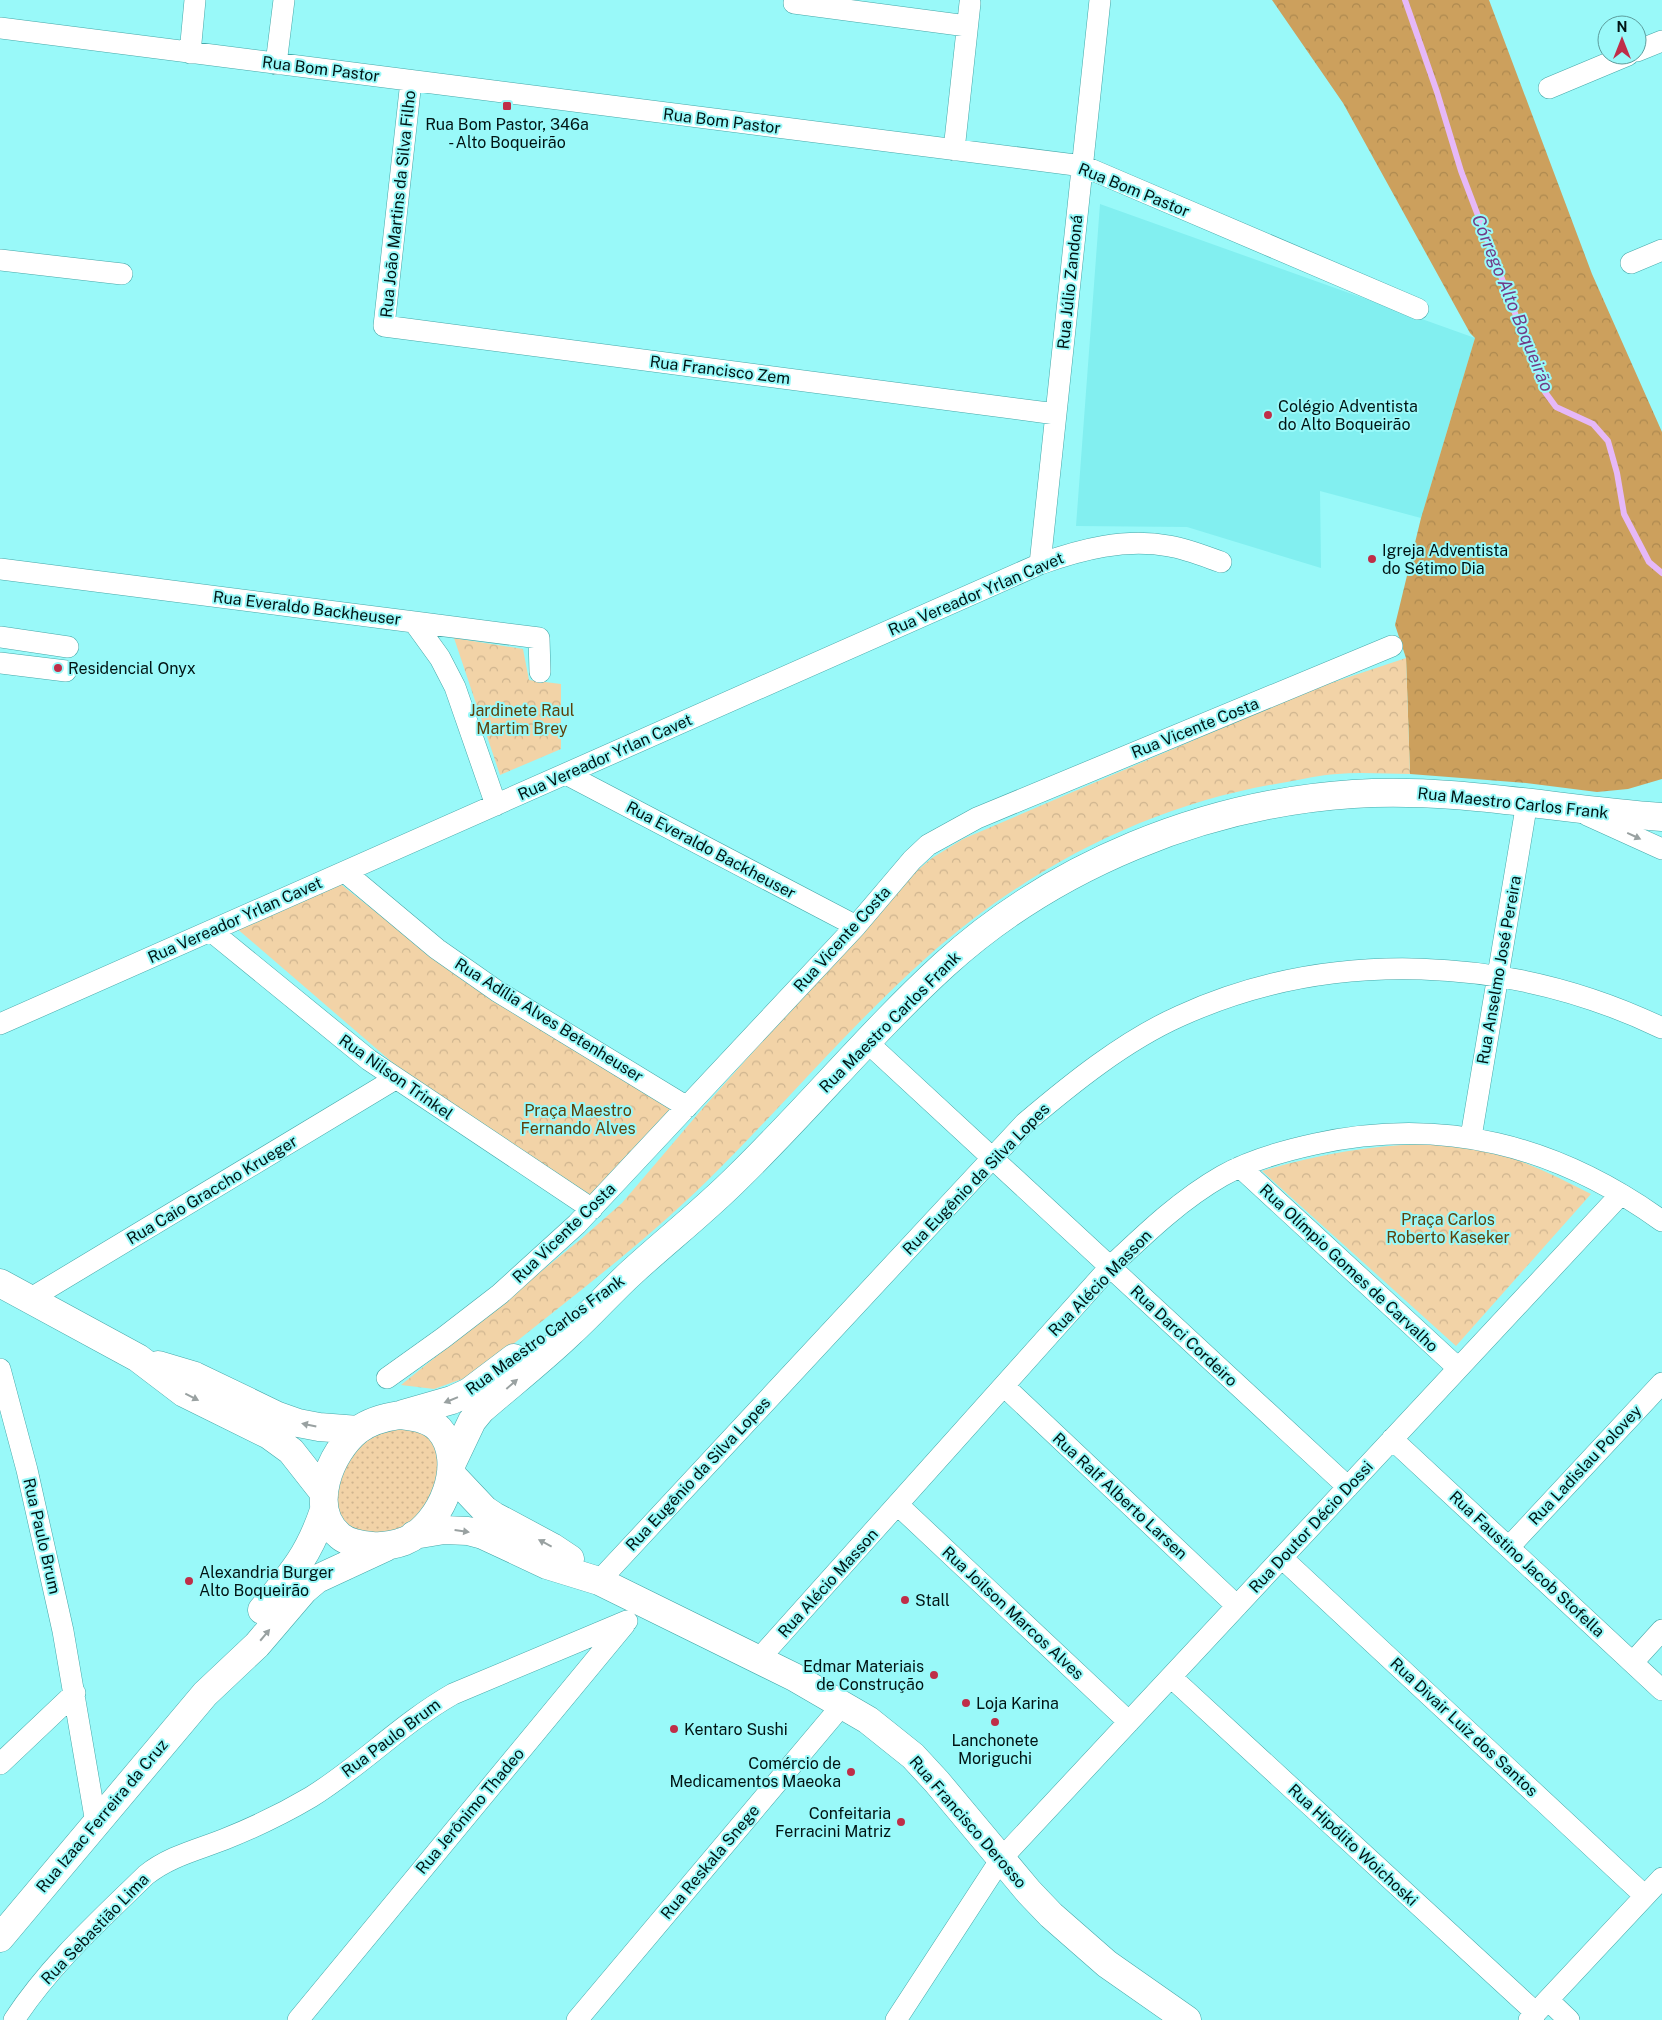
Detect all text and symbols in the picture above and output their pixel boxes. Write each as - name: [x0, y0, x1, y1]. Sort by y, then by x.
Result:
- north arrow: [1597, 15, 1647, 65]
- text: N: [1617, 19, 1627, 35]
- street label: Rua Bom Pastor: [261, 52, 381, 86]
- street label: Rua João Martins da Silva Filho: [377, 89, 419, 319]
- marker: Rua Bom Pastor, 346a - Alto Boqueirão: [501, 100, 513, 112]
- street label: Rua Bom Pastor: [662, 104, 782, 138]
- place label: Rua Bom Pastor, 346a - Alto Boqueirão: [425, 115, 589, 152]
- street label: Rua Bom Pastor: [1076, 159, 1192, 221]
- water label: Córrego Alto Boqueirão: [1468, 211, 1558, 395]
- street label: Rua Júlio Zandoná: [1054, 214, 1086, 350]
- street label: Rua Francisco Zem: [649, 352, 791, 388]
- place label: Colégio Adventista do Alto Boqueirão: [1278, 397, 1418, 434]
- marker: Colégio Adventista do Alto Boqueirão: [1262, 409, 1274, 421]
- place label: Igreja Adventista do Sétimo Dia: [1382, 541, 1508, 578]
- street label: Rua Vereador Yrlan Cavet: [885, 548, 1067, 640]
- marker: Igreja Adventista do Sétimo Dia: [1366, 553, 1378, 565]
- street label: Rua Everaldo Backheuser: [212, 587, 402, 629]
- place label: Residencial Onyx: [68, 659, 196, 678]
- marker: Residencial Onyx: [52, 662, 64, 674]
- street label: Rua Vicente Costa: [1129, 694, 1261, 762]
- park label: Jardinete Raul Martim Brey: [469, 701, 575, 738]
- street label: Rua Vereador Yrlan Cavet: [515, 710, 695, 804]
- street label: Rua Maestro Carlos Frank: [1417, 784, 1609, 822]
- street label: Rua Everaldo Backheuser: [623, 797, 799, 903]
- one-way arrow: [1627, 833, 1641, 841]
- street label: Rua Vereador Yrlan Cavet: [145, 873, 325, 967]
- street label: Rua Anselmo José Pereira: [1473, 874, 1525, 1066]
- street label: Rua Vicente Costa: [790, 882, 894, 996]
- street label: Rua Maestro Carlos Frank: [816, 947, 965, 1096]
- street label: Rua Adília Alves Betenheuser: [451, 954, 647, 1086]
- street label: Rua Nilson Trinkel: [335, 1031, 457, 1124]
- street label: Rua Eugênio da Silva Lopes: [899, 1099, 1053, 1259]
- park label: Praça Maestro Fernando Alves: [520, 1101, 636, 1138]
- street label: Rua Caio Graccho Krueger: [123, 1131, 301, 1249]
- street label: Rua Vicente Costa: [509, 1179, 619, 1287]
- street label: Rua Olímpio Gomes de Carvalho: [1256, 1180, 1442, 1356]
- park label: Praça Carlos Roberto Kaseker: [1386, 1210, 1510, 1247]
- street label: Rua Alécio Masson: [1044, 1226, 1156, 1340]
- street label: Rua Maestro Carlos Frank: [462, 1271, 628, 1399]
- street label: Rua Darci Cordeiro: [1127, 1282, 1241, 1390]
- one-way arrow: [505, 1378, 518, 1389]
- one-way arrow: [184, 1393, 199, 1401]
- street label: Rua Eugênio da Silva Lopes: [622, 1393, 774, 1555]
- one-way arrow: [443, 1397, 458, 1405]
- street label: Rua Ladislau Polovey: [1525, 1401, 1646, 1529]
- one-way arrow: [302, 1421, 317, 1429]
- street label: Rua Ralf Alberto Larsen: [1049, 1429, 1191, 1563]
- street label: Rua Doutor Décio Dossi: [1245, 1457, 1377, 1597]
- street label: Rua Paulo Brum: [19, 1476, 65, 1596]
- street label: Rua Faustino Jacob Stofella: [1445, 1487, 1609, 1641]
- street label: Rua Alécio Masson: [774, 1525, 882, 1641]
- one-way arrow: [455, 1527, 471, 1535]
- one-way arrow: [538, 1539, 552, 1547]
- street label: Rua Joilson Marcos Alves: [938, 1542, 1088, 1684]
- place label: Alexandria Burger Alto Boqueirão: [199, 1563, 334, 1600]
- marker: Alexandria Burger Alto Boqueirão: [183, 1575, 195, 1587]
- place label: Stall: [915, 1591, 950, 1610]
- marker: Stall: [899, 1594, 911, 1606]
- one-way arrow: [259, 1629, 270, 1642]
- street label: Rua Divair Luiz dos Santos: [1386, 1654, 1542, 1800]
- place label: Edmar Materiais de Construção: [803, 1657, 924, 1694]
- marker: Edmar Materiais de Construção: [928, 1669, 940, 1681]
- place label: Loja Karina: [976, 1694, 1059, 1713]
- street label: Rua Paulo Brum: [338, 1695, 444, 1781]
- marker: Loja Karina: [960, 1697, 972, 1709]
- marker: Lanchonete Moriguchi: [989, 1716, 1001, 1728]
- place label: Kentaro Sushi: [684, 1720, 788, 1739]
- marker: Kentaro Sushi: [668, 1723, 680, 1735]
- place label: Lanchonete Moriguchi: [952, 1731, 1038, 1768]
- street label: Rua Izaac Ferreira da Cruz: [32, 1735, 172, 1896]
- street label: Rua Jerônimo Thadeo: [412, 1744, 528, 1878]
- street label: Rua Francisco Derosso: [905, 1752, 1031, 1892]
- place label: Comércio de Medicamentos Maeoka: [669, 1754, 841, 1791]
- marker: Comércio de Medicamentos Maeoka: [845, 1766, 857, 1778]
- street label: Rua Hipólito Woichoski: [1284, 1780, 1422, 1910]
- street label: Rua Reskala Snege: [657, 1801, 763, 1923]
- place label: Confeitaria Ferracini Matriz: [775, 1804, 891, 1841]
- marker: Confeitaria Ferracini Matriz: [895, 1816, 907, 1828]
- street label: Rua Sebastião Lima: [37, 1870, 153, 1988]

